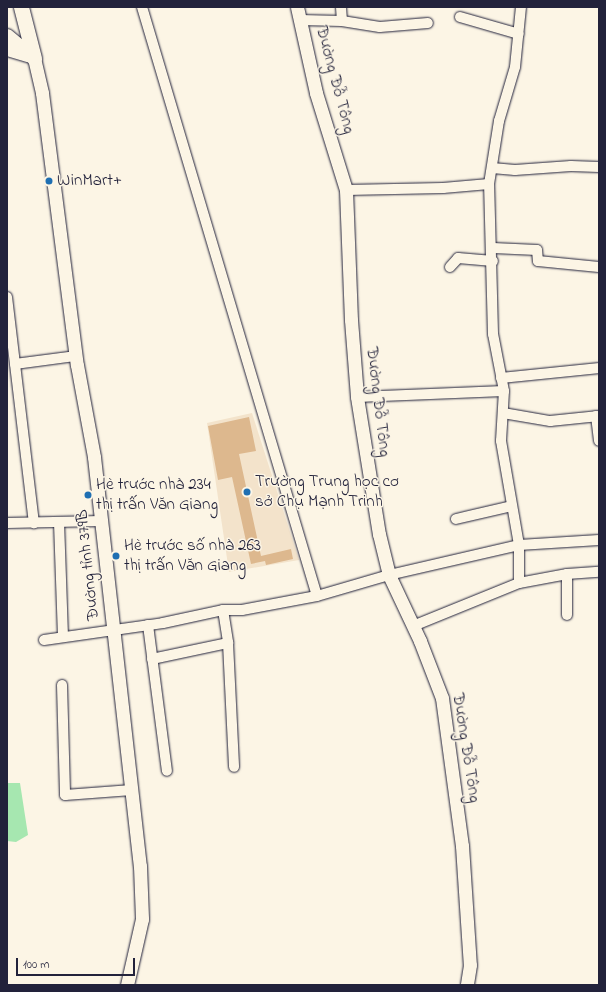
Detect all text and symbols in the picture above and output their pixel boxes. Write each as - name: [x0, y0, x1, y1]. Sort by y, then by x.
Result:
- street label: Đường Đỗ Tông: [311, 24, 359, 136]
- place label: WinMart+: [57, 171, 122, 191]
- marker: WinMart+: [44, 176, 54, 186]
- street label: Đường Đỗ Tông: [361, 346, 395, 458]
- place label: Trường Trung học cơ sở Chụ Mạnh Trinh: [255, 472, 399, 512]
- place label: Hè trước nhà 234 thị trấn Văn Giang: [96, 475, 218, 515]
- marker: Trường Trung học cơ sở Chụ Mạnh Trinh: [242, 487, 252, 497]
- marker: Hè trước nhà 234 thị trấn Văn Giang: [83, 490, 93, 500]
- street label: Đường tỉnh 379B: [72, 509, 104, 621]
- place label: Hè trước số nhà 263 thị trấn Văn Giang: [124, 536, 261, 576]
- marker: Hè trước số nhà 263 thị trấn Văn Giang: [111, 551, 121, 561]
- street label: Đường Đỗ Tông: [447, 692, 485, 804]
- scale bar: [18, 950, 137, 976]
- text: 100 m: [23, 956, 50, 974]

